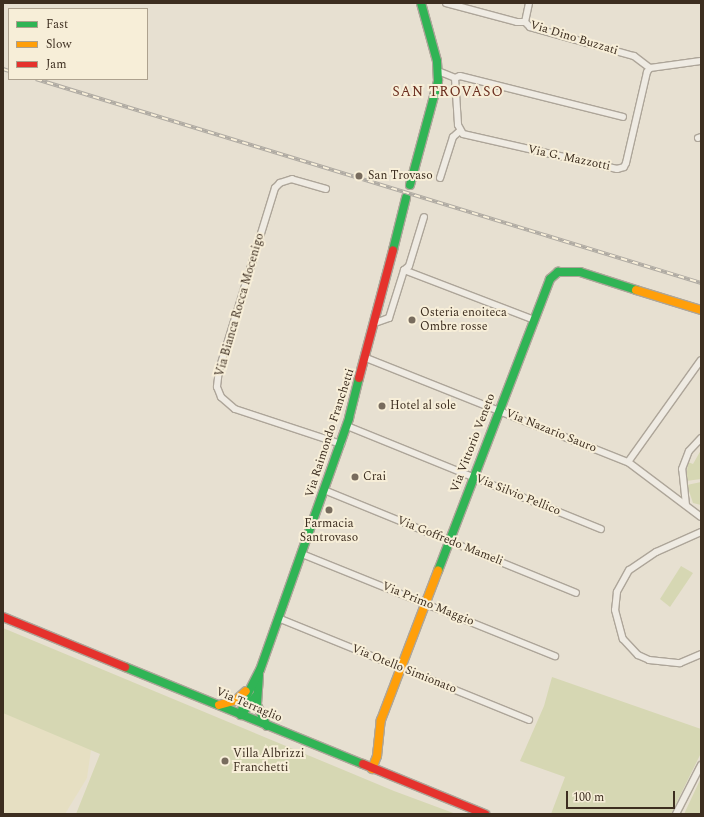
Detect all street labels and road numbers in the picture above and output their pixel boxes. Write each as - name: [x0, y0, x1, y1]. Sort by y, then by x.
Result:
- street label: Via Dino Buzzati: [528, 18, 620, 58]
- street label: Via G. Mazzotti: [526, 142, 612, 174]
- street label: Via Bianca Rocca Mocenigo: [213, 232, 267, 378]
- street label: Via Raimondo Franchetti: [302, 367, 358, 499]
- street label: Via Vittorio Veneto: [448, 392, 498, 494]
- street label: Via Nazario Sauro: [503, 406, 599, 456]
- street label: Via Silvio Pellico: [473, 471, 563, 519]
- street label: Via Goffredo Mameli: [395, 513, 505, 569]
- street label: Via Primo Maggio: [380, 579, 476, 629]
- street label: Via Otello Simionato: [349, 641, 459, 697]
- street label: Via Terraglio: [214, 685, 284, 725]

